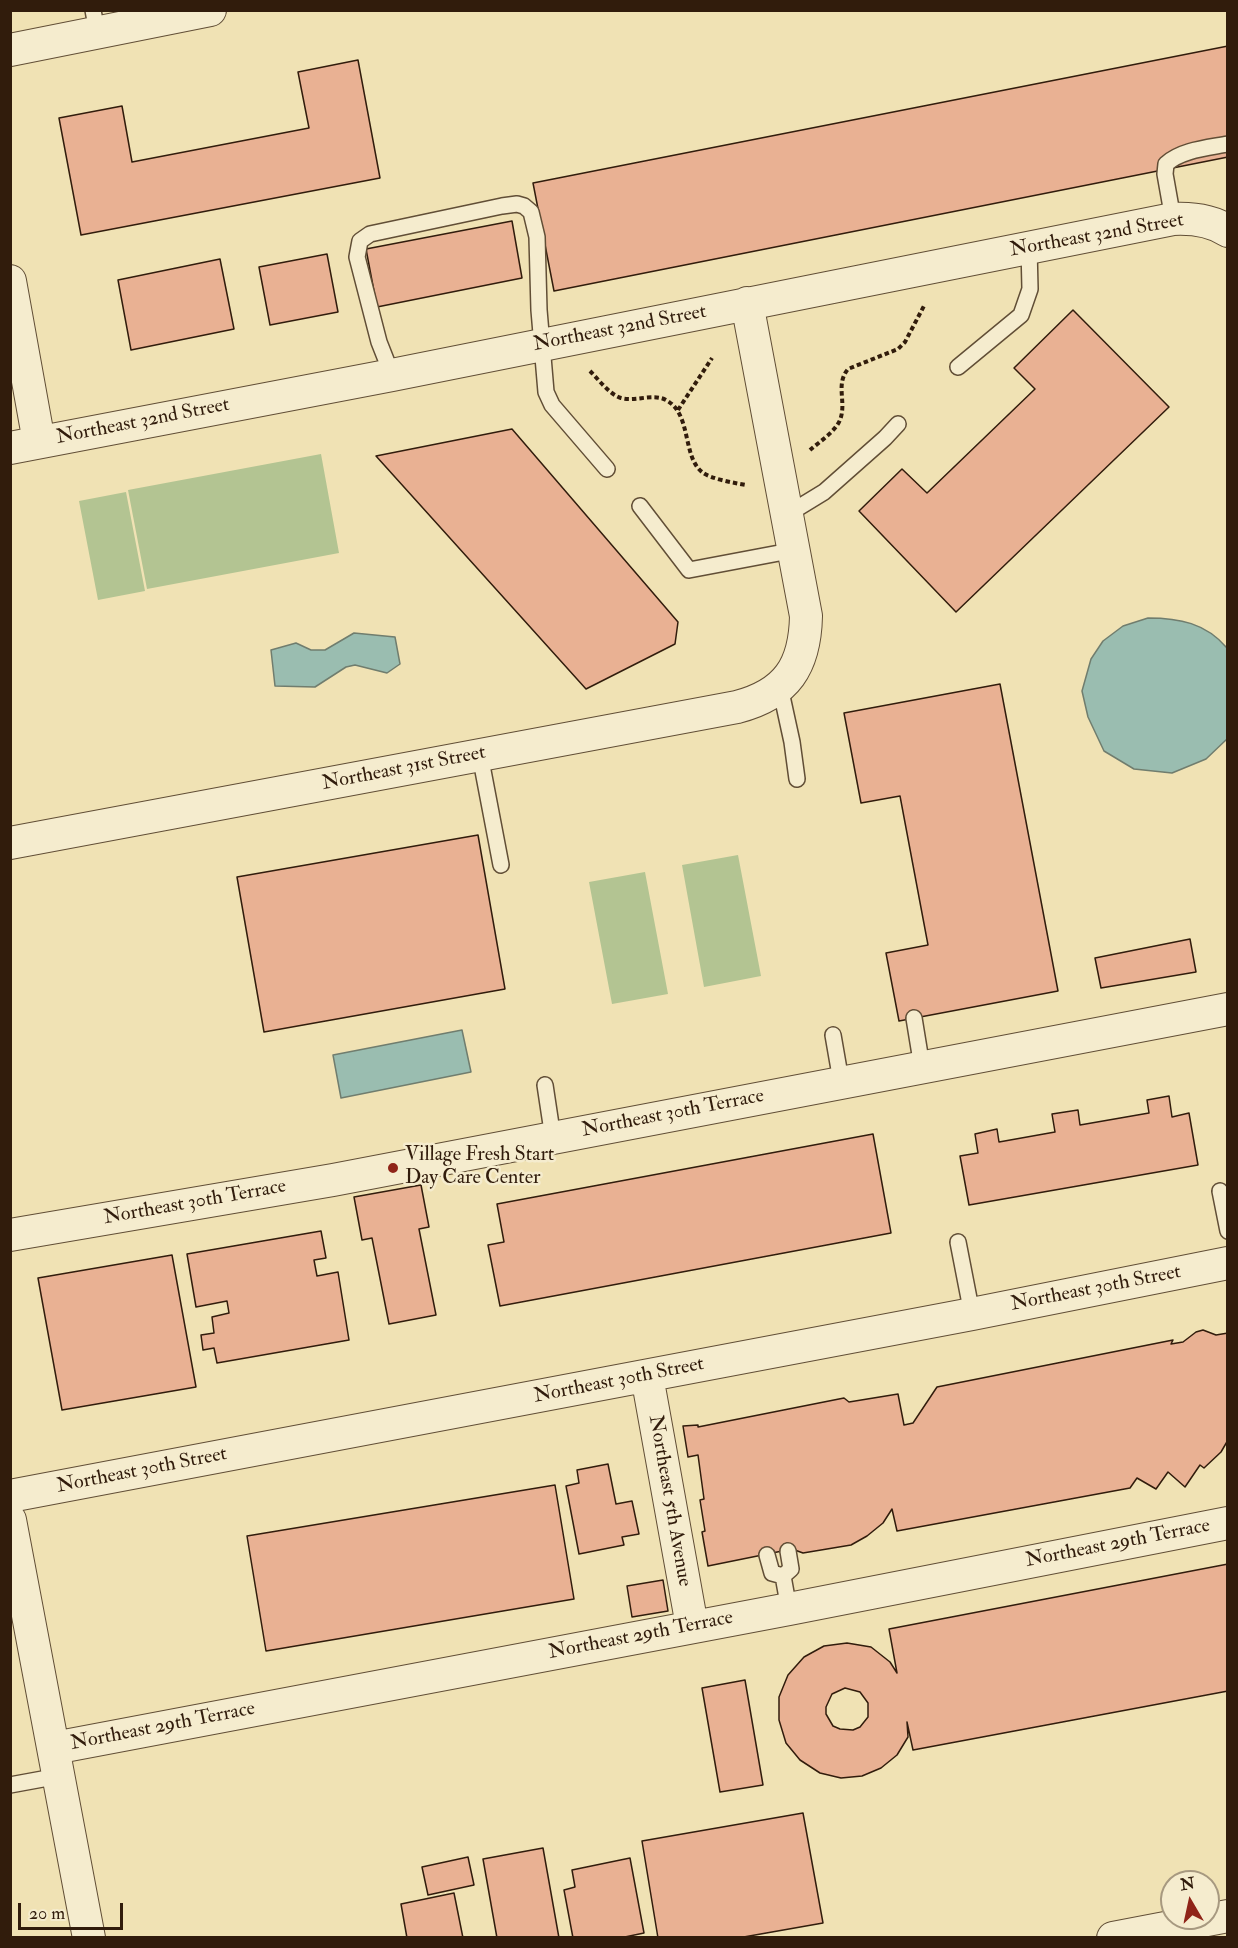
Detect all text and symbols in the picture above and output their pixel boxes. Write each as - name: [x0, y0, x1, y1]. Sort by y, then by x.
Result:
- street label: Northeast 32nd Street: [1008, 209, 1186, 263]
- street label: Northeast 32nd Street: [531, 300, 709, 358]
- street label: Northeast 32nd Street: [54, 393, 232, 451]
- street label: Northeast 31st Street: [320, 741, 488, 797]
- street label: Northeast 30th Terrace: [580, 1085, 766, 1143]
- place label: Village Fresh Start Day Care Center: [405, 1144, 554, 1191]
- marker: Village Fresh Start Day Care Center: [386, 1161, 400, 1175]
- street label: Northeast 30th Terrace: [102, 1175, 288, 1231]
- street label: Northeast 30th Street: [1009, 1261, 1183, 1317]
- street label: Northeast 30th Street: [532, 1353, 706, 1409]
- street label: Northeast 5th Avenue: [642, 1413, 696, 1589]
- street label: Northeast 30th Street: [55, 1443, 229, 1499]
- street label: Northeast 29th Terrace: [1024, 1514, 1212, 1574]
- street label: Northeast 29th Terrace: [547, 1606, 735, 1666]
- street label: Northeast 29th Terrace: [69, 1697, 257, 1757]
- north arrow: [1160, 1870, 1220, 1930]
- text: N: [1179, 1873, 1196, 1895]
- scale bar: [21, 1891, 126, 1929]
- text: 20 m: [29, 1902, 65, 1925]

